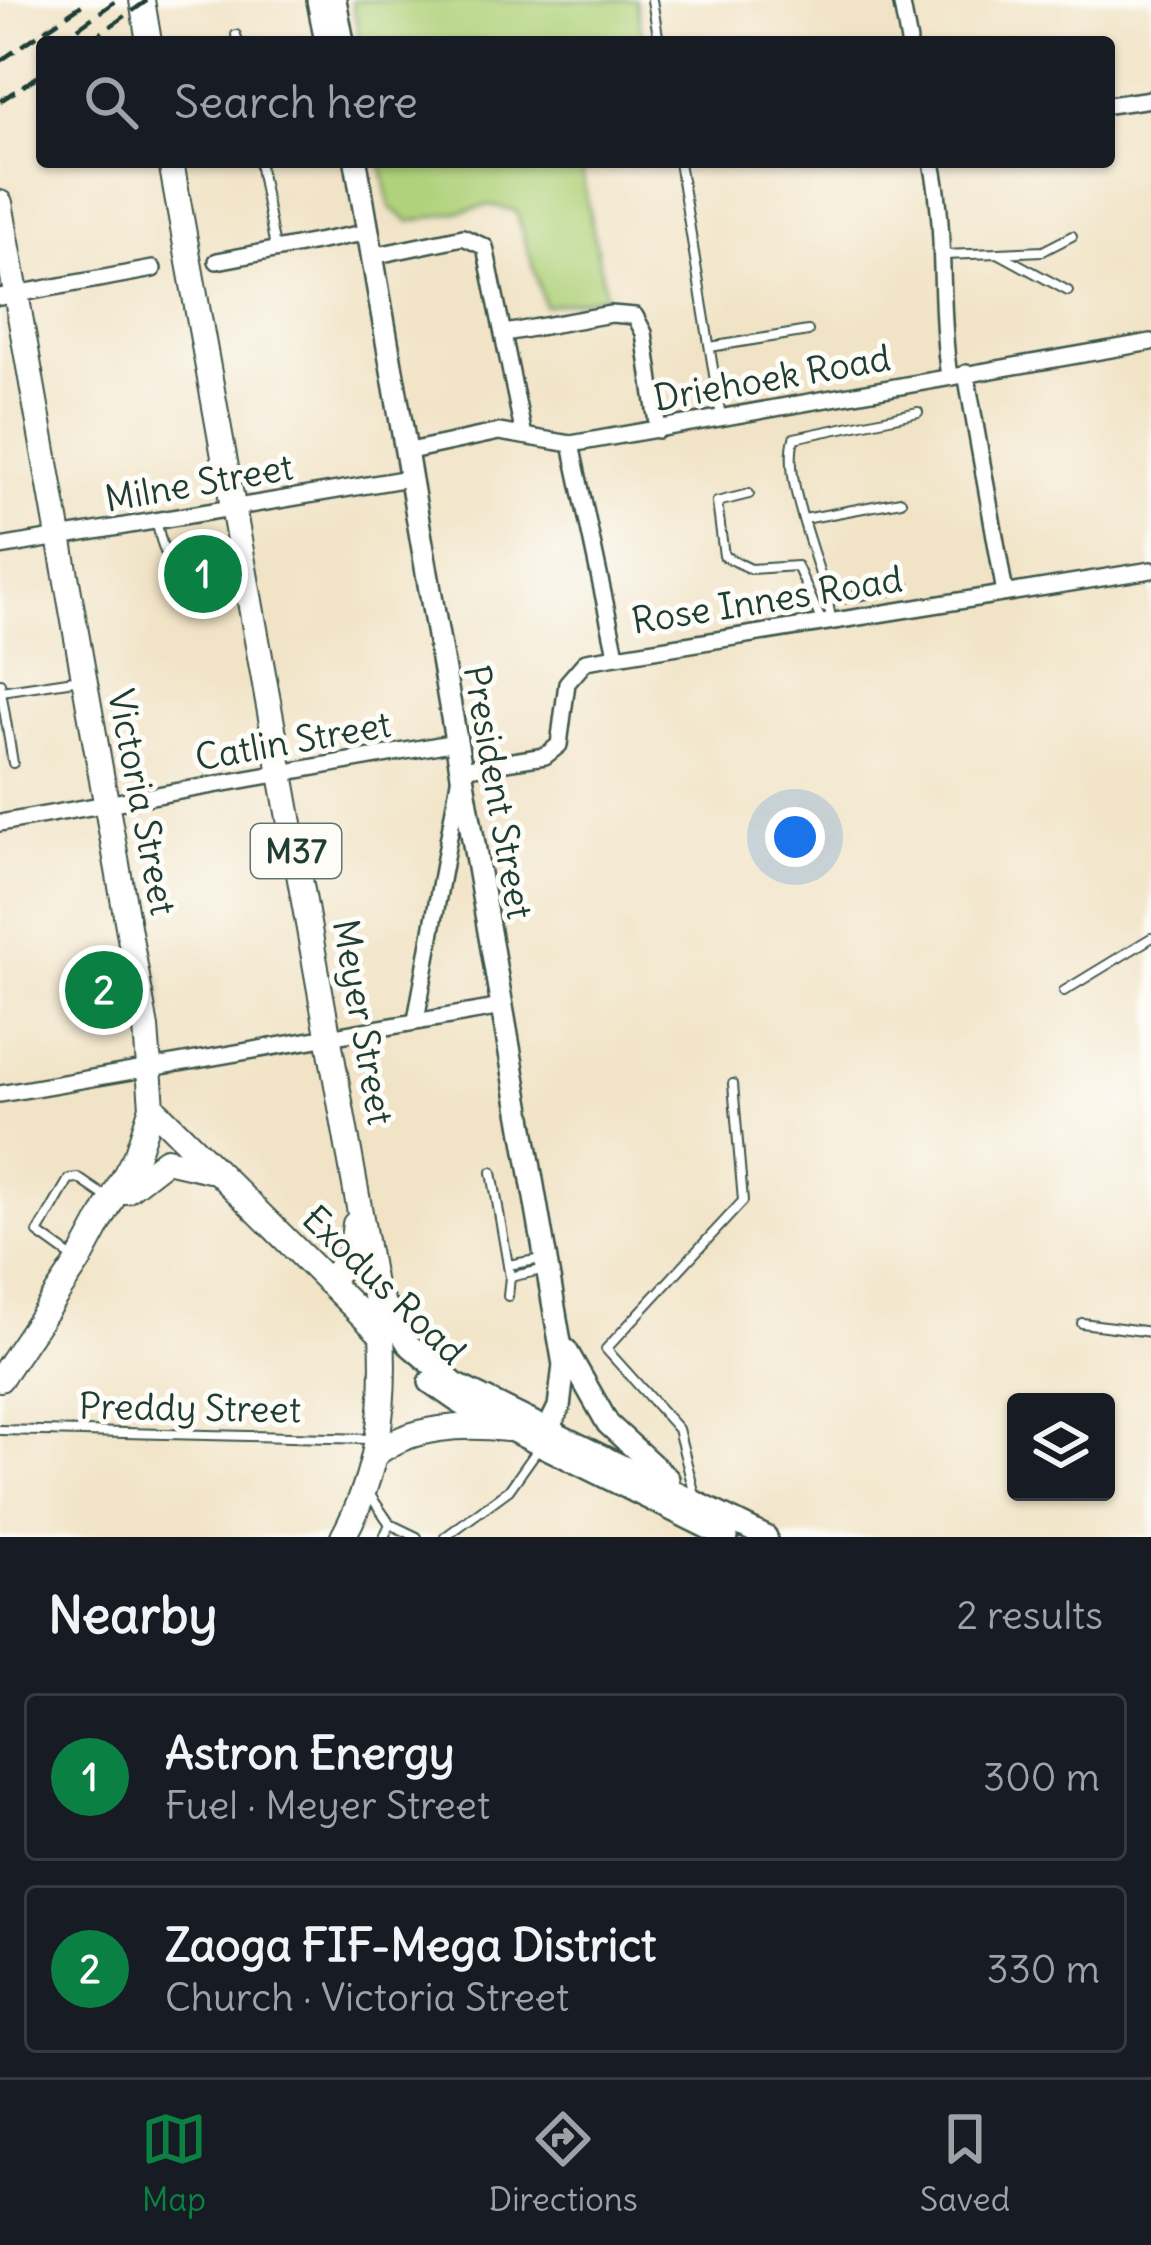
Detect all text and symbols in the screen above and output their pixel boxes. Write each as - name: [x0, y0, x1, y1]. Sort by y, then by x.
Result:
- search box: [36, 36, 1115, 168]
- icon: search: [78, 69, 144, 135]
- text: Search here: [174, 74, 418, 130]
- street label: Driehoek Road: [650, 335, 894, 421]
- street label: Milne Street: [101, 444, 297, 522]
- pin: 1: [164, 529, 242, 619]
- street label: Rose Innes Road: [629, 556, 905, 644]
- street label: President Street: [454, 662, 542, 922]
- street label: Victoria Street: [98, 685, 186, 919]
- street label: Catlin Street: [192, 702, 394, 780]
- your location: [765, 807, 825, 867]
- road number: M37: [251, 824, 341, 878]
- street label: Meyer Street: [323, 916, 403, 1128]
- pin: 2: [65, 945, 143, 1035]
- street label: Exodus Road: [293, 1196, 475, 1374]
- street label: Preddy Street: [79, 1384, 301, 1432]
- map controls: [1007, 1393, 1115, 1501]
- button: layers: [1007, 1393, 1115, 1501]
- text: Nearby: [48, 1583, 217, 1647]
- text: 2 results: [956, 1591, 1103, 1640]
- text: Astron Energy: [165, 1725, 455, 1781]
- text: 1: [82, 1753, 98, 1802]
- text: 300 m: [983, 1753, 1100, 1802]
- text: Fuel · Meyer Street: [165, 1781, 490, 1830]
- text: Zaoga FIF-Mega District: [165, 1917, 656, 1973]
- text: 2: [79, 1945, 101, 1994]
- text: 330 m: [987, 1945, 1100, 1994]
- text: Church · Victoria Street: [165, 1973, 569, 2022]
- tab: Map: [141, 2106, 207, 2220]
- tab: Directions: [489, 2106, 638, 2220]
- tab: Saved: [920, 2106, 1010, 2220]

